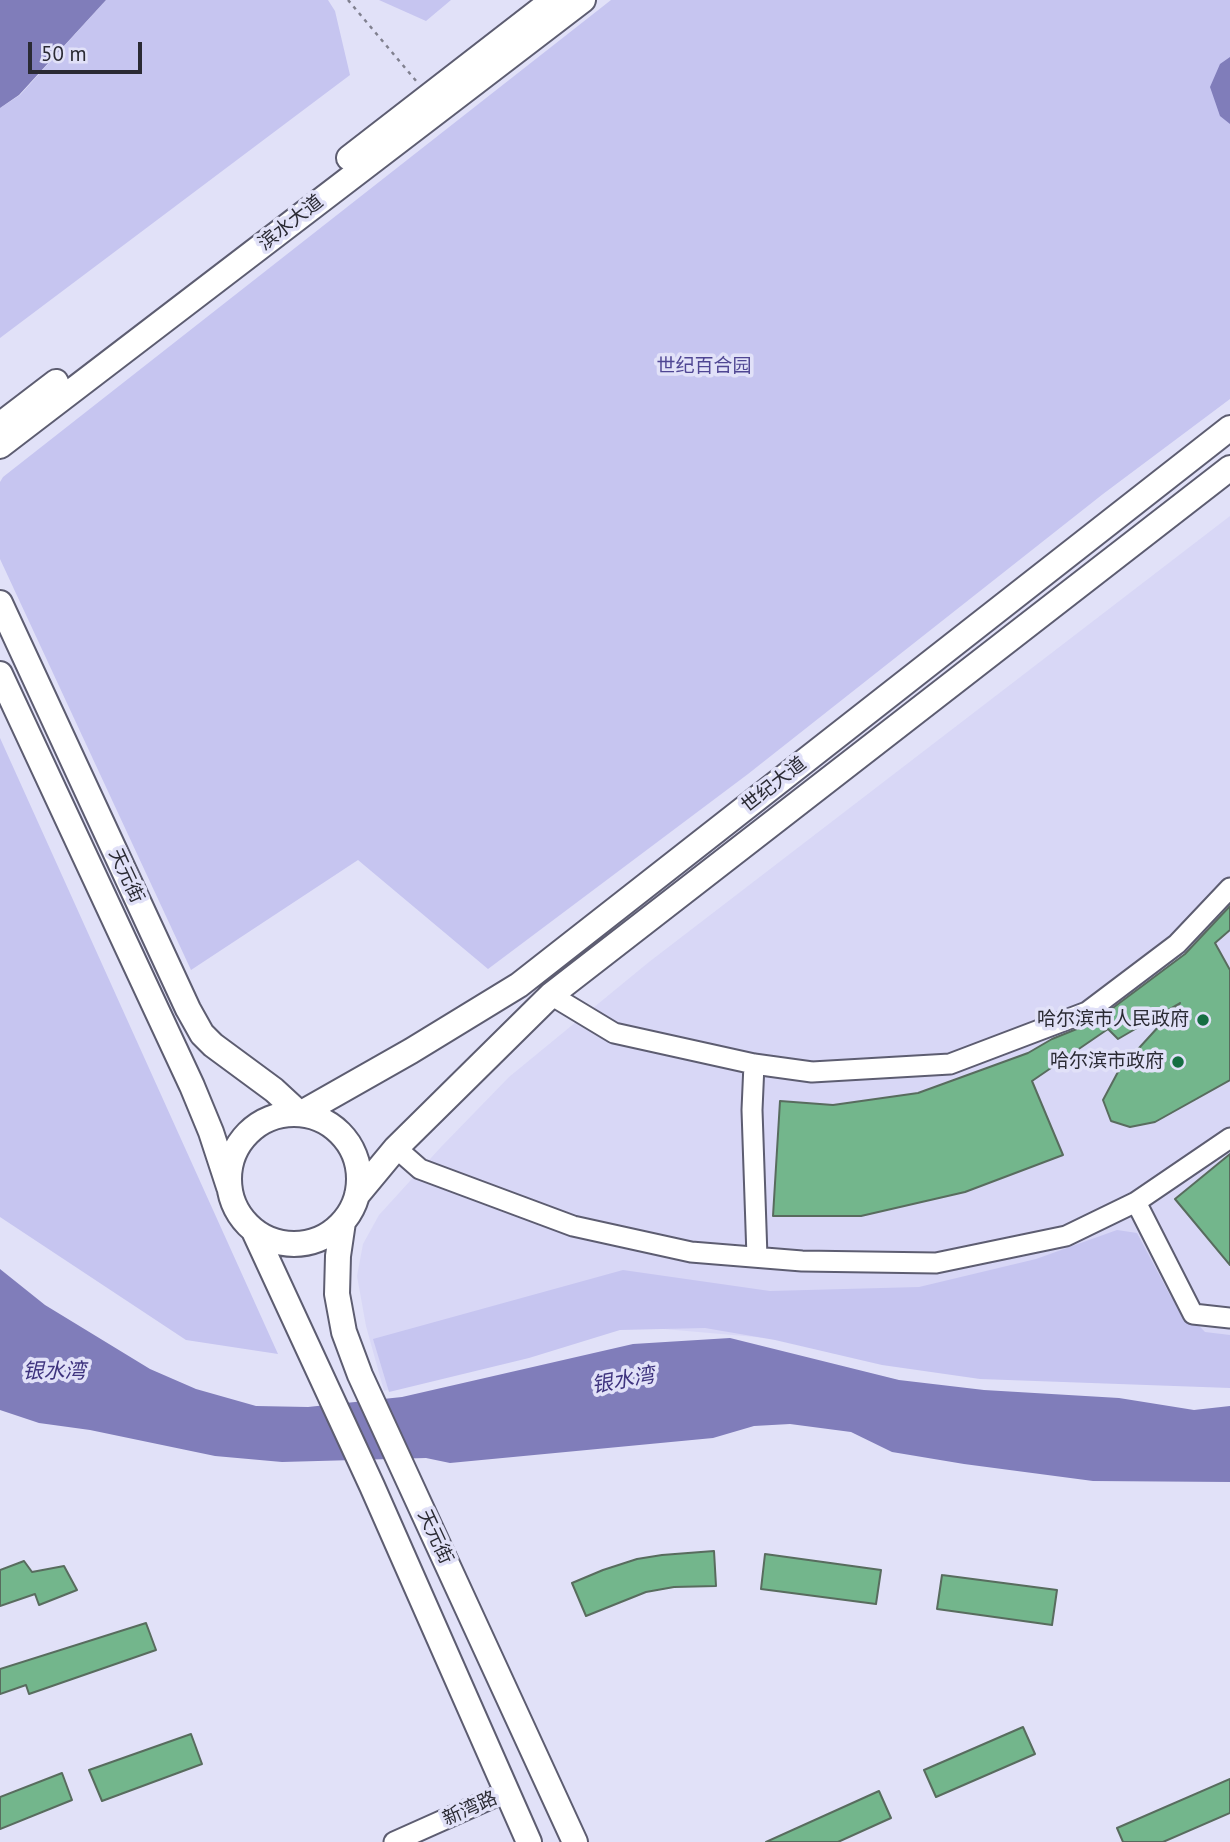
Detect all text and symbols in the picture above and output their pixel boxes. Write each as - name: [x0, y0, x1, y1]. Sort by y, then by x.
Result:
- scale bar: [32, 28, 145, 72]
- text: 50 m: [41, 40, 87, 67]
- street label: 滨水大道: [254, 191, 328, 255]
- park label: 世纪百合园: [657, 356, 751, 378]
- street label: 世纪大道: [737, 753, 811, 817]
- street label: 天元街: [104, 845, 148, 907]
- place label: 哈尔滨市人民政府: [1037, 1009, 1189, 1031]
- marker: 哈尔滨市人民政府: [1195, 1012, 1211, 1028]
- place label: 哈尔滨市政府: [1050, 1051, 1164, 1073]
- marker: 哈尔滨市政府: [1170, 1054, 1186, 1070]
- water label: 银水湾: [23, 1359, 85, 1385]
- water label: 银水湾: [590, 1363, 656, 1399]
- street label: 天元街: [413, 1506, 457, 1568]
- street label: 新湾路: [439, 1787, 501, 1831]

